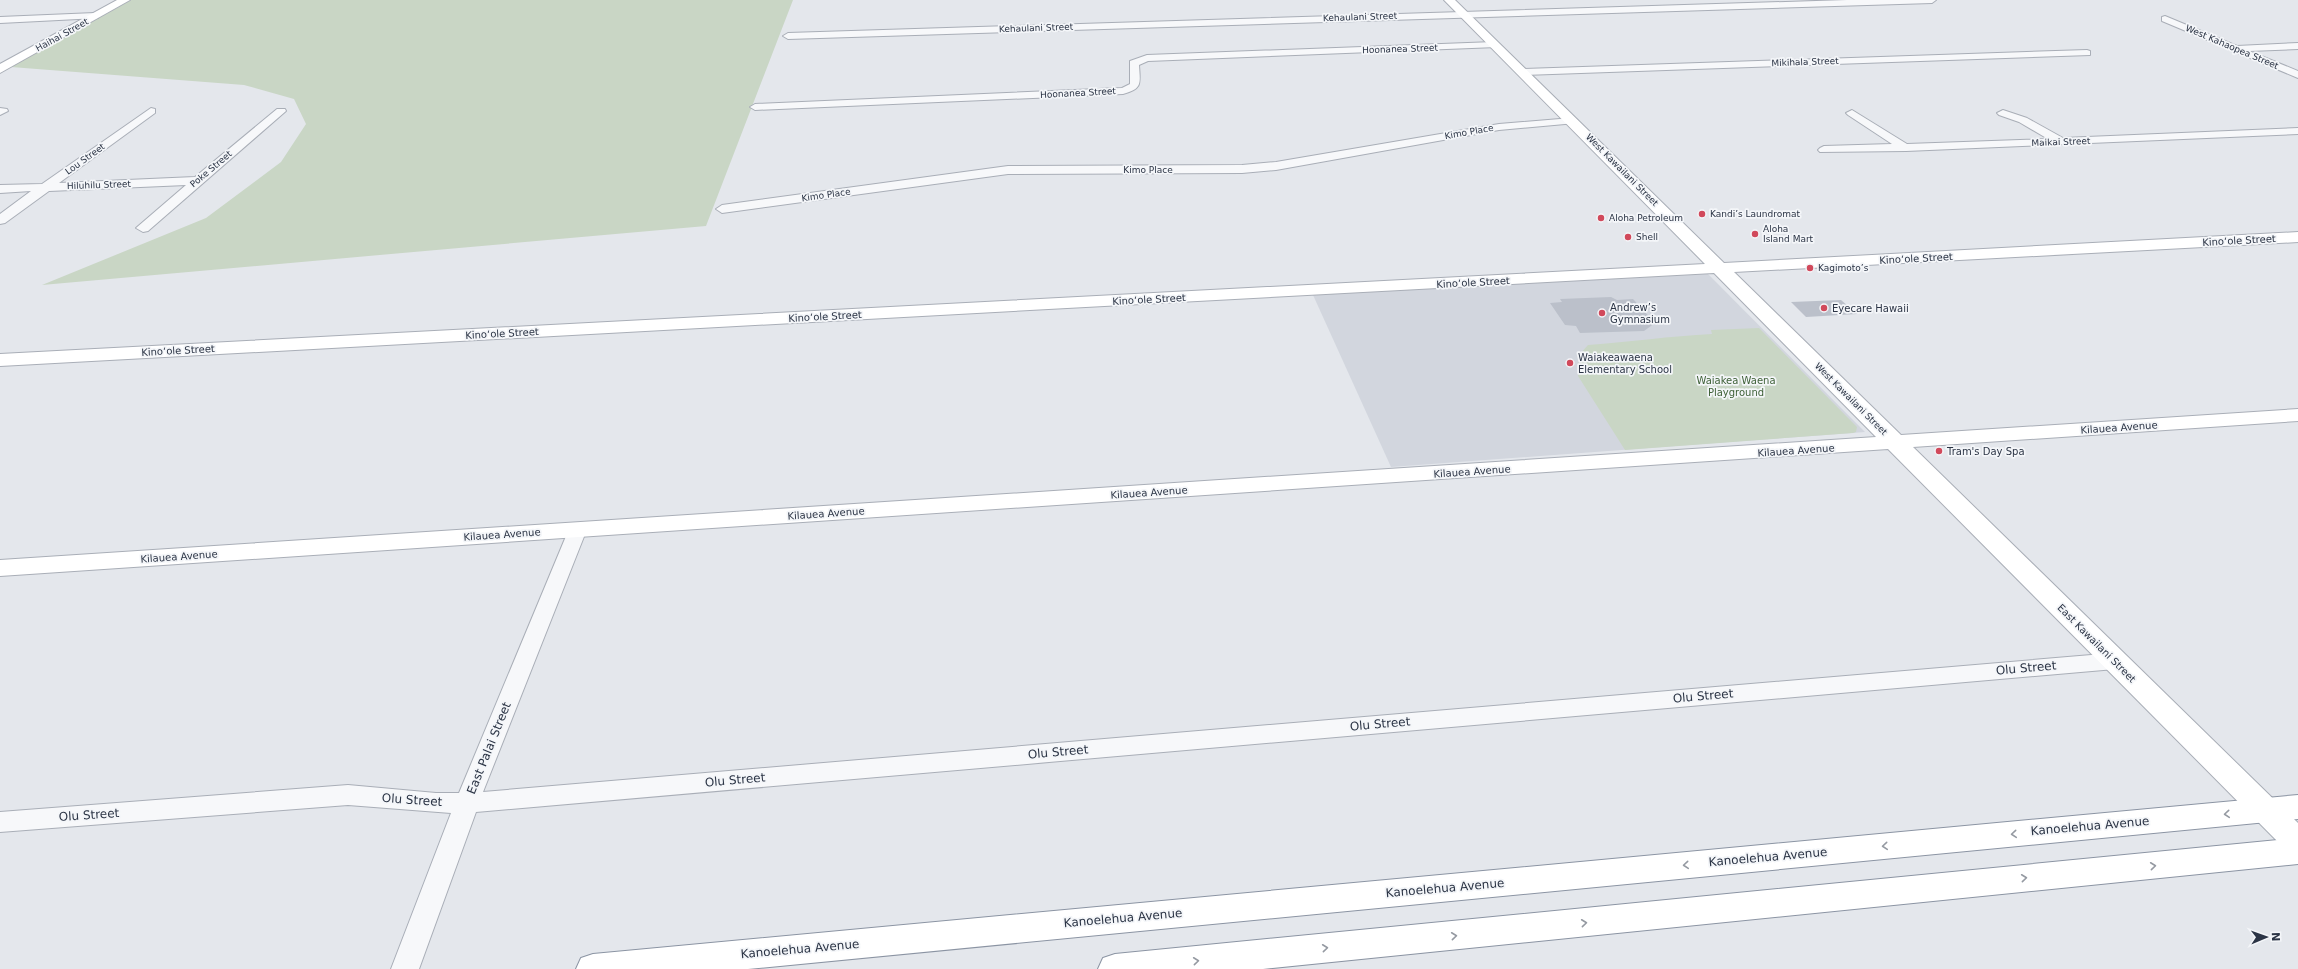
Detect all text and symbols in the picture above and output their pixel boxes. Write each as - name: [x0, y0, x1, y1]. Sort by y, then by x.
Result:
- street label: Kehaulani Street: [1323, 11, 1398, 23]
- street label: Haihai Street: [34, 16, 91, 54]
- street label: Kehaulani Street: [999, 22, 1074, 34]
- street label: West Kahaopea Street: [2184, 23, 2280, 71]
- street label: Hoonanea Street: [1362, 43, 1439, 55]
- street label: Mikihala Street: [1771, 56, 1839, 68]
- street label: Hoonanea Street: [1040, 86, 1117, 100]
- street label: Kimo Place: [1444, 123, 1495, 141]
- street label: West Kawailani Street: [1584, 132, 1661, 209]
- street label: Maikai Street: [2031, 136, 2091, 148]
- street label: Lou Street: [63, 141, 107, 177]
- street label: Poke Street: [188, 148, 234, 189]
- street label: Kimo Place: [1123, 165, 1173, 175]
- street label: Hiluhilu Street: [67, 179, 132, 191]
- street label: Kimo Place: [801, 187, 852, 203]
- marker: Kandi’s Laundromat: [1697, 209, 1707, 219]
- place label: Kandi’s Laundromat: [1710, 209, 1801, 219]
- marker: Aloha Petroleum: [1596, 213, 1606, 223]
- place label: Aloha Petroleum: [1609, 213, 1683, 223]
- place label: Aloha Island Mart: [1763, 224, 1814, 244]
- marker: Aloha Island Mart: [1750, 229, 1760, 239]
- marker: Shell: [1623, 232, 1633, 242]
- place label: Shell: [1636, 232, 1658, 242]
- street label: Kinoʻole Street: [2202, 233, 2276, 248]
- street label: Kinoʻole Street: [1879, 251, 1953, 266]
- marker: Kagimoto’s: [1805, 263, 1815, 273]
- place label: Kagimoto’s: [1818, 263, 1869, 273]
- street label: Kinoʻole Street: [1436, 275, 1510, 290]
- street label: Kinoʻole Street: [1112, 292, 1186, 307]
- place label: Andrew’s Gymnasium: [1610, 302, 1670, 325]
- marker: Eyecare Hawaii: [1819, 303, 1829, 313]
- place label: Eyecare Hawaii: [1832, 303, 1909, 314]
- marker: Andrew’s Gymnasium: [1597, 308, 1607, 318]
- street label: Kinoʻole Street: [788, 309, 862, 324]
- street label: Kinoʻole Street: [465, 326, 539, 341]
- street label: Kinoʻole Street: [141, 343, 215, 358]
- place label: Waiakeawaena Elementary School: [1578, 352, 1672, 375]
- marker: Waiakeawaena Elementary School: [1565, 358, 1575, 368]
- street label: West Kawailani Street: [1813, 361, 1890, 438]
- park label: Waiakea Waena Playground: [1696, 375, 1776, 398]
- street label: Kilauea Avenue: [2080, 419, 2158, 436]
- street label: Kilauea Avenue: [1757, 442, 1835, 459]
- marker: Tram's Day Spa: [1934, 446, 1944, 456]
- place label: Tram's Day Spa: [1946, 446, 2025, 457]
- street label: Kilauea Avenue: [1433, 463, 1511, 480]
- street label: Kilauea Avenue: [1110, 484, 1188, 501]
- street label: Kilauea Avenue: [787, 505, 865, 522]
- street label: Kilauea Avenue: [463, 526, 541, 543]
- street label: Kilauea Avenue: [140, 548, 218, 565]
- street label: East Kawailani Street: [2055, 602, 2138, 685]
- street label: Olu Street: [1995, 658, 2057, 678]
- street label: Olu Street: [1672, 686, 1734, 706]
- street label: East Palai Street: [464, 700, 514, 796]
- street label: Olu Street: [1349, 714, 1411, 734]
- street label: Olu Street: [1027, 742, 1089, 762]
- street label: Olu Street: [704, 770, 766, 790]
- street label: Olu Street: [381, 791, 443, 809]
- street label: Olu Street: [58, 806, 120, 824]
- one-way arrow: [2224, 809, 2230, 818]
- street label: Kanoelehua Avenue: [2030, 814, 2150, 838]
- one-way arrow: [2011, 829, 2017, 838]
- one-way arrow: [1882, 841, 1888, 850]
- street label: Kanoelehua Avenue: [1708, 845, 1828, 869]
- one-way arrow: [1683, 860, 1689, 869]
- one-way arrow: [2150, 861, 2156, 870]
- one-way arrow: [2021, 874, 2027, 883]
- street label: Kanoelehua Avenue: [1385, 876, 1505, 900]
- street label: Kanoelehua Avenue: [1063, 906, 1183, 930]
- north arrow: [2246, 917, 2286, 957]
- one-way arrow: [1581, 919, 1587, 928]
- one-way arrow: [1451, 931, 1457, 940]
- text: N: [2269, 932, 2282, 942]
- street label: Kanoelehua Avenue: [740, 937, 860, 961]
- one-way arrow: [1322, 944, 1328, 953]
- one-way arrow: [1193, 957, 1199, 966]

